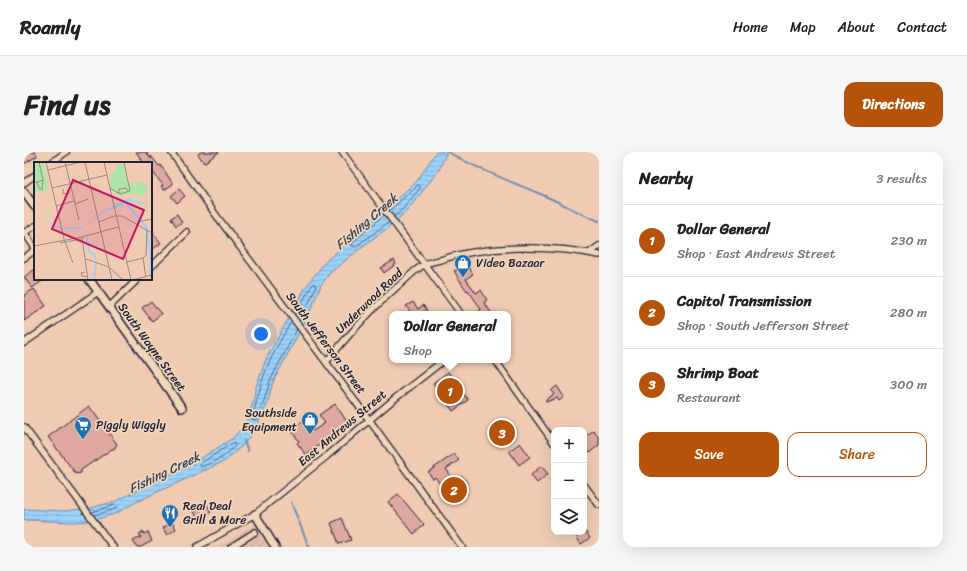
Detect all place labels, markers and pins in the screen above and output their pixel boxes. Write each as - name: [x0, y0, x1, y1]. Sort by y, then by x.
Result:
- place label: Video Bazaar: [476, 252, 545, 274]
- shop icon: Video Bazaar: [453, 253, 473, 278]
- pin: 1: [437, 376, 463, 406]
- place label: Southside Equipment: [242, 402, 297, 438]
- shop icon: Southside Equipment: [300, 410, 320, 435]
- place label: Piggly Wiggly: [96, 414, 167, 436]
- supermarket icon: Piggly Wiggly: [73, 415, 93, 440]
- pin: 3: [489, 418, 515, 448]
- pin: 2: [441, 475, 467, 505]
- place label: Real Deal Grill & More: [183, 495, 246, 531]
- restaurant icon: Real Deal Grill & More: [160, 503, 180, 528]

